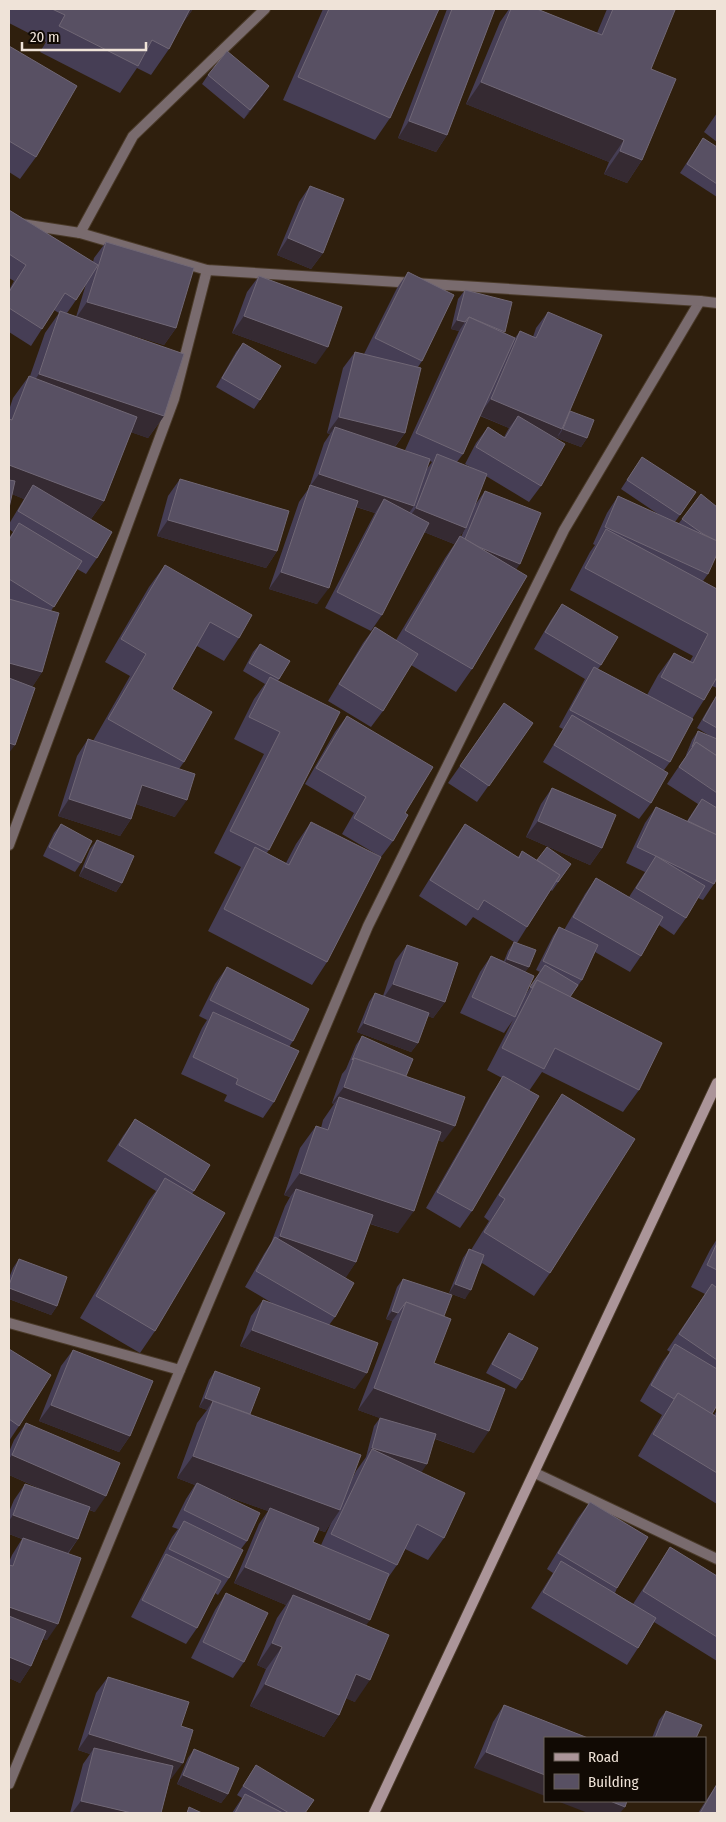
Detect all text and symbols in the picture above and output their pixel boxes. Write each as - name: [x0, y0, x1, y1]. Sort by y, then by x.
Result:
- scale bar: [22, 20, 146, 52]
- text: 20 m: [30, 28, 60, 46]
- legend: [544, 1737, 706, 1802]
- text: Road: [588, 1748, 619, 1766]
- text: Building: [588, 1773, 639, 1791]

